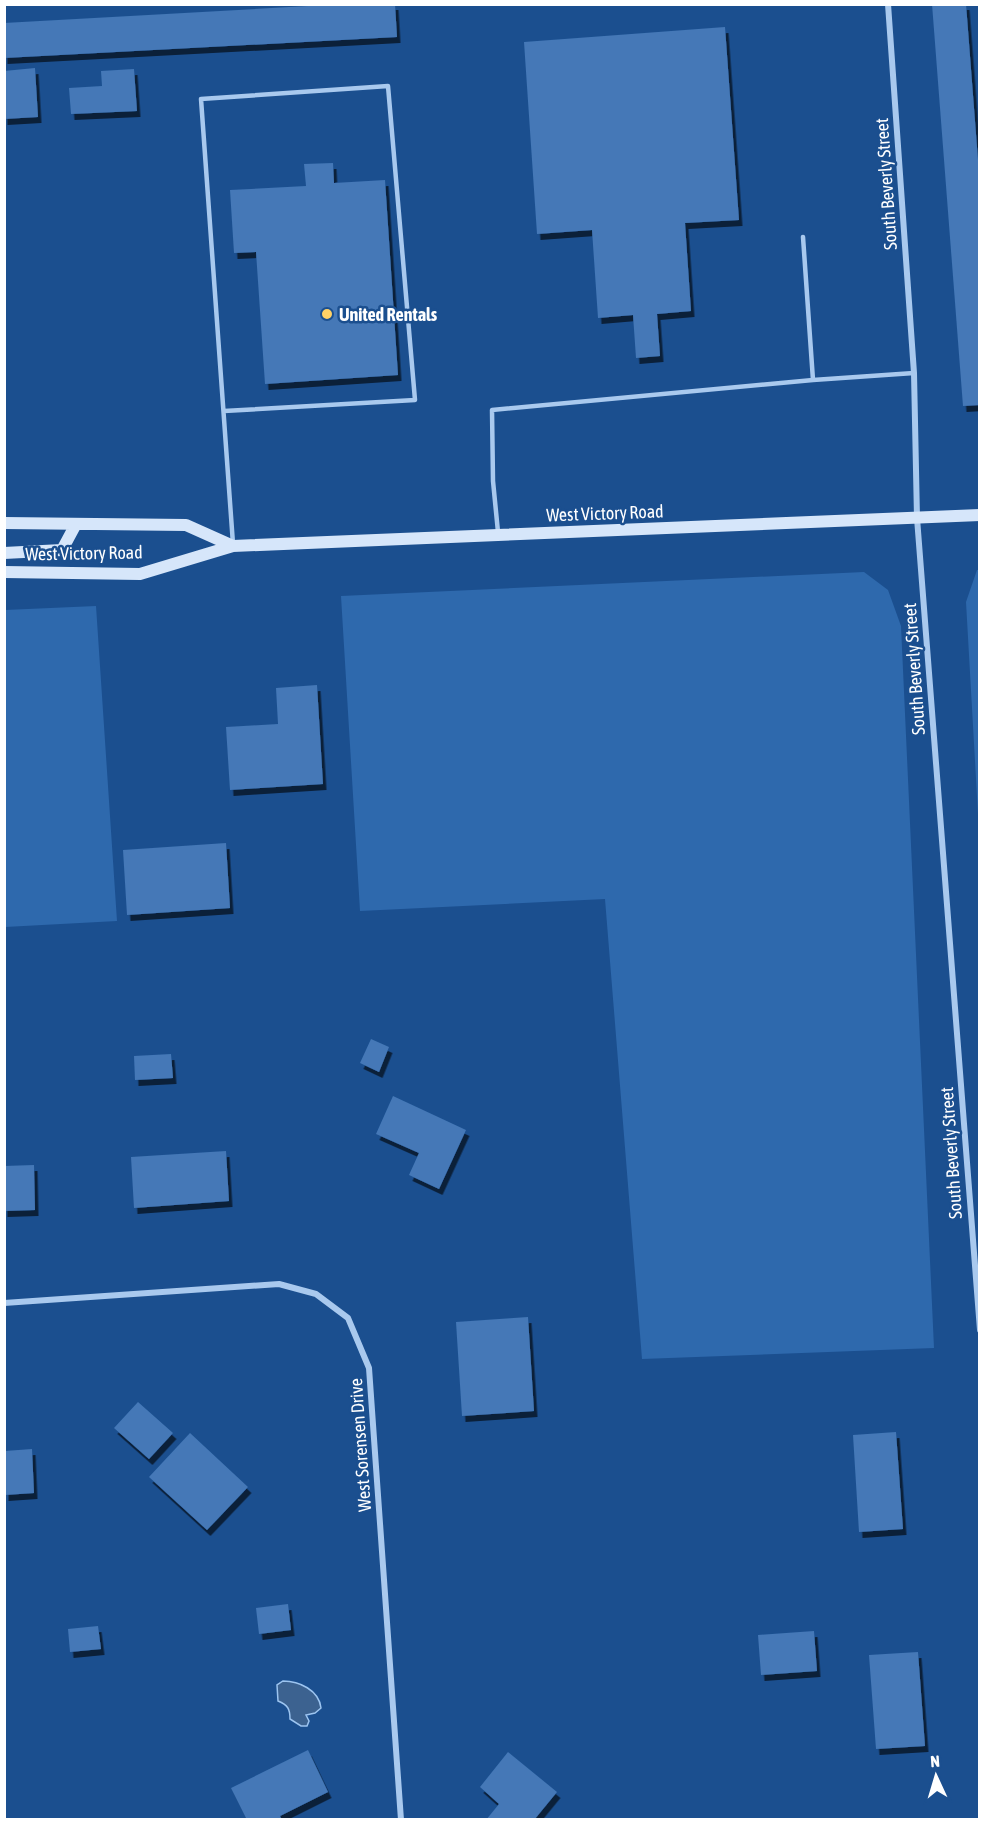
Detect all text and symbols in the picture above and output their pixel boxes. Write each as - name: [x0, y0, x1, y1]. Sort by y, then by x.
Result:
- street label: South Beverly Street: [871, 117, 901, 251]
- place label: United Rentals: [339, 304, 438, 325]
- marker: United Rentals: [320, 307, 334, 321]
- street label: West Victory Road: [546, 500, 664, 526]
- street label: West Victory Road: [25, 541, 143, 565]
- street label: South Beverly Street: [899, 602, 929, 736]
- street label: South Beverly Street: [936, 1086, 966, 1220]
- street label: West Sorensen Drive: [345, 1378, 375, 1512]
- north arrow: [906, 1746, 966, 1806]
- text: N: [930, 1752, 940, 1770]

